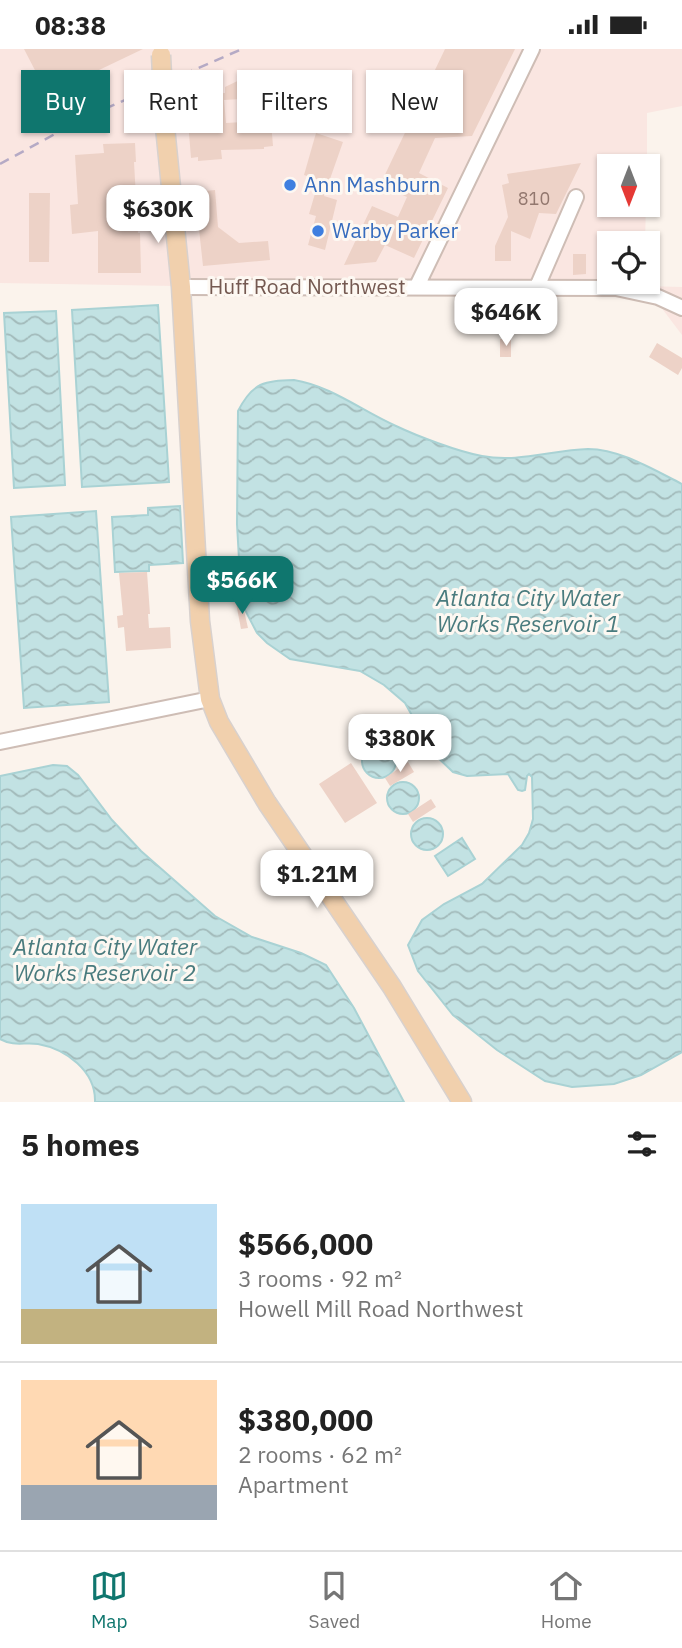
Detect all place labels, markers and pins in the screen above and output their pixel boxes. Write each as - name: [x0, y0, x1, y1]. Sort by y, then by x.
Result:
- place label: Ann Mashburn: [304, 170, 440, 198]
- marker: Ann Mashburn: [282, 177, 298, 193]
- pin: $630K: [109, 185, 207, 245]
- place label: Warby Parker: [332, 216, 459, 244]
- marker: Warby Parker: [310, 223, 326, 239]
- pin: $646K: [457, 289, 555, 348]
- pin: $566K: [193, 557, 291, 616]
- pin: $380K: [351, 715, 449, 774]
- pin: $1.21M: [260, 851, 374, 910]

